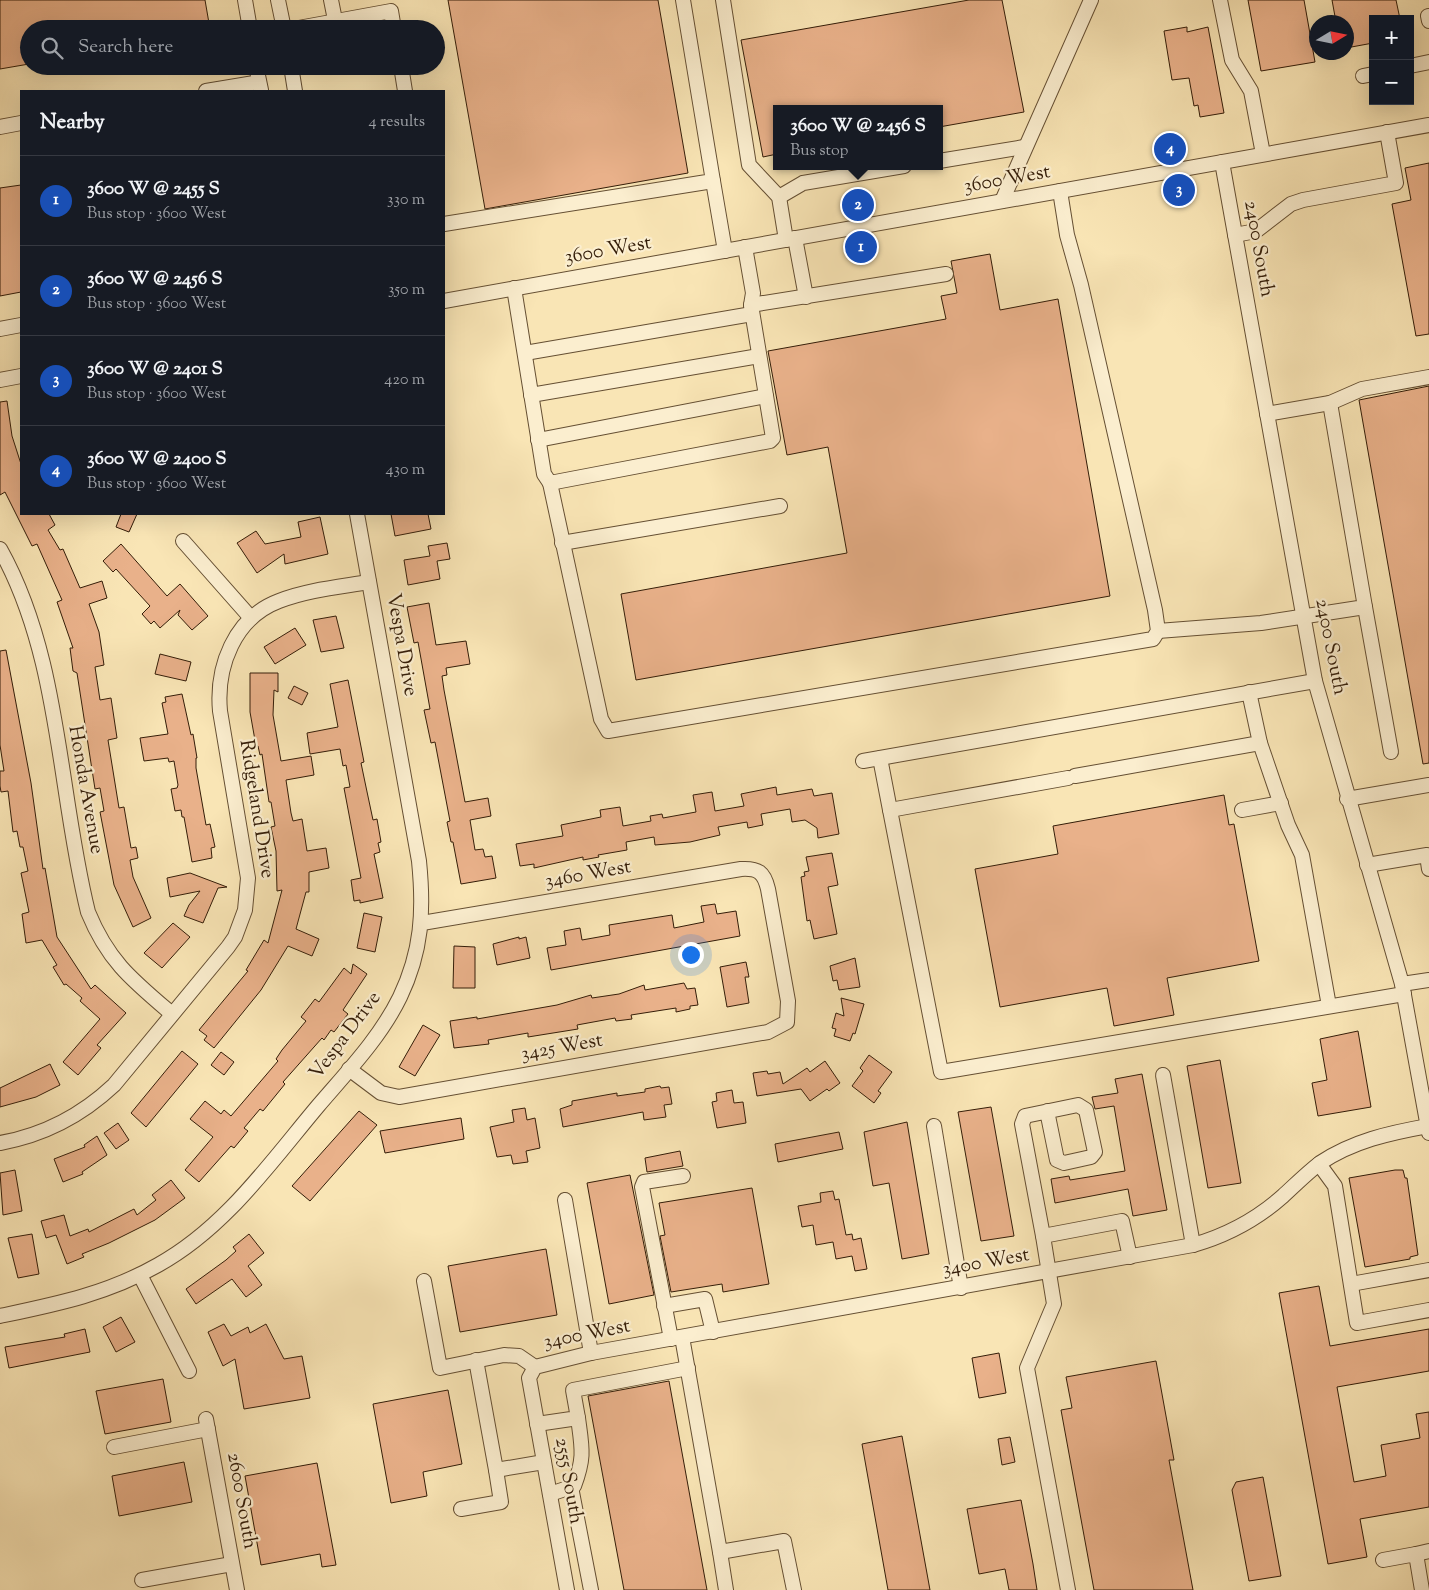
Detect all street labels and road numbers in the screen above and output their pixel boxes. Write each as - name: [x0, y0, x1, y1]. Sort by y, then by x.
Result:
- street label: 3600 West: [961, 158, 1053, 202]
- street label: 2400 South: [1235, 198, 1281, 300]
- street label: 3600 West: [562, 229, 654, 273]
- street label: Vespa Drive: [378, 591, 424, 699]
- street label: 2400 South: [1306, 596, 1354, 698]
- street label: Honda Avenue: [59, 723, 111, 857]
- street label: Ridgeland Drive: [231, 738, 281, 880]
- street label: 3460 West: [543, 853, 634, 897]
- street label: Vespa Drive: [303, 986, 389, 1086]
- street label: 3425 West: [519, 1026, 605, 1069]
- street label: 3400 West: [940, 1241, 1032, 1285]
- street label: 3400 West: [541, 1312, 633, 1358]
- street label: 2555 South: [546, 1435, 590, 1527]
- street label: 2600 South: [218, 1450, 264, 1552]

